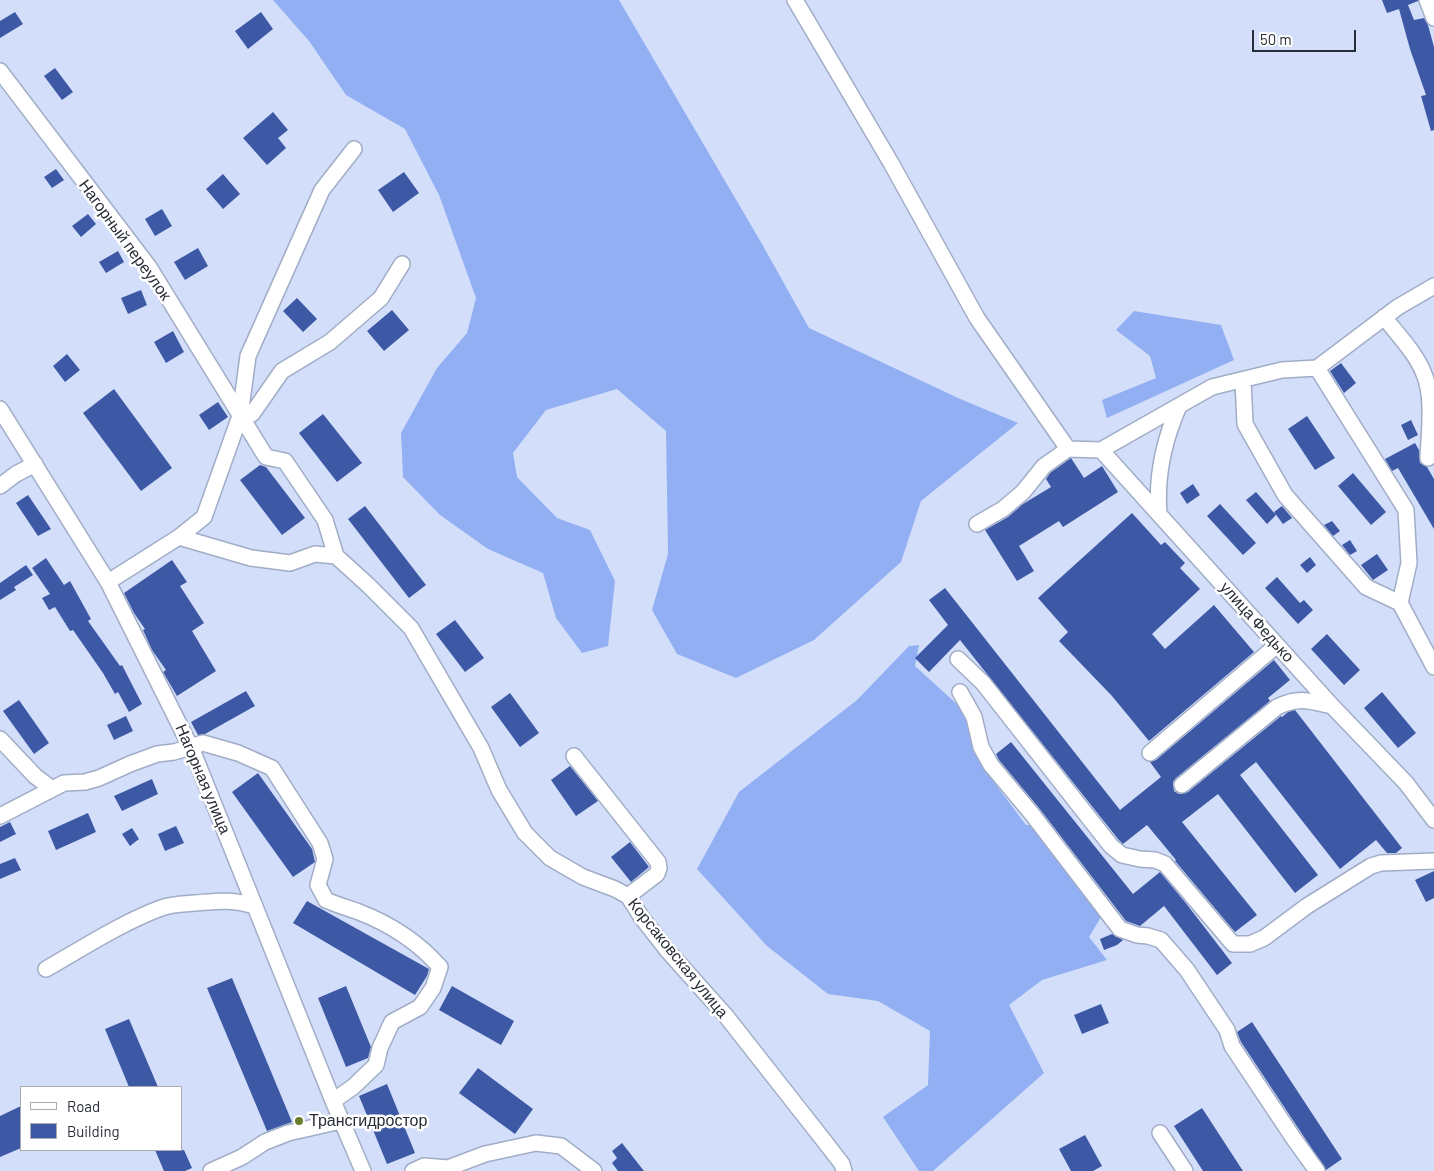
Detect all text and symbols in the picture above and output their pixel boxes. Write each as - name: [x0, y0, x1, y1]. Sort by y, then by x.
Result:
- scale bar: [1254, 20, 1358, 52]
- text: 50 m: [1260, 30, 1292, 48]
- street label: Нагорный переулок: [75, 176, 175, 304]
- street label: улица Федько: [1216, 578, 1298, 666]
- street label: Нагорная улица: [171, 721, 235, 837]
- street label: Корсаковская улица: [624, 894, 732, 1022]
- legend: [20, 1086, 182, 1151]
- text: Road: [67, 1097, 100, 1115]
- place label: Трансгидростор: [309, 1111, 427, 1131]
- marker: Трансгидростор: [293, 1115, 305, 1127]
- text: Building: [67, 1122, 120, 1140]

